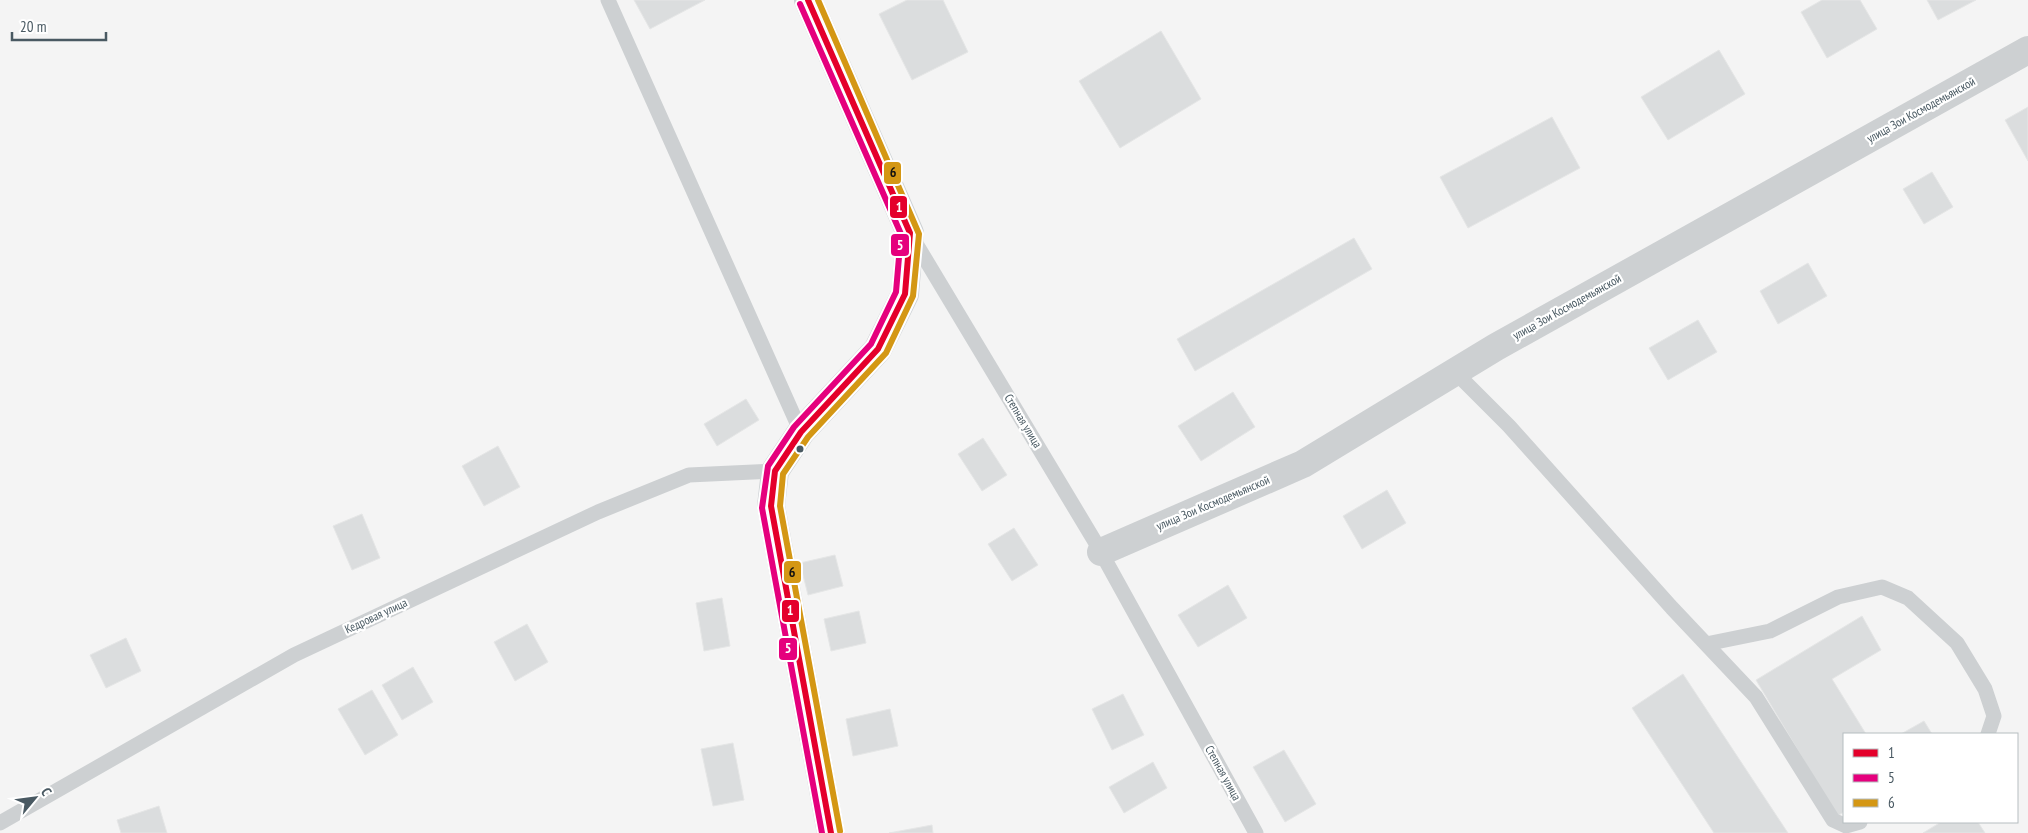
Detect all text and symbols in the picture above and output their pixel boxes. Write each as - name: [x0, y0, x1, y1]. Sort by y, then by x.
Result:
- scale bar: [12, 10, 106, 42]
- text: 20 m: [20, 17, 46, 36]
- street label: улица Зои Космодемьянской: [1864, 73, 1978, 146]
- line badge: 6: [883, 161, 902, 185]
- text: 6: [890, 163, 897, 181]
- line badge: 1: [889, 195, 908, 219]
- text: 1: [896, 198, 902, 216]
- line badge: 5: [890, 233, 910, 257]
- text: 5: [897, 236, 903, 254]
- street label: улица Зои Космодемьянской: [1510, 270, 1624, 343]
- street label: Степная улица: [1001, 391, 1046, 451]
- unlabelled marker: [795, 444, 805, 454]
- street label: улица Зои Космодемьянской: [1154, 472, 1272, 533]
- line badge: 6: [783, 560, 802, 584]
- text: 6: [789, 563, 796, 581]
- street label: Кедровая улица: [342, 594, 410, 637]
- line badge: 1: [781, 599, 800, 623]
- text: 1: [787, 601, 793, 619]
- line badge: 5: [778, 637, 798, 661]
- text: 5: [785, 639, 791, 657]
- legend: [1843, 733, 2018, 823]
- street label: Степная улица: [1202, 743, 1245, 803]
- text: 1: [1888, 743, 1895, 762]
- text: 5: [1888, 768, 1895, 787]
- north arrow: [10, 773, 60, 823]
- text: С: [37, 785, 56, 799]
- text: 6: [1888, 793, 1895, 812]

